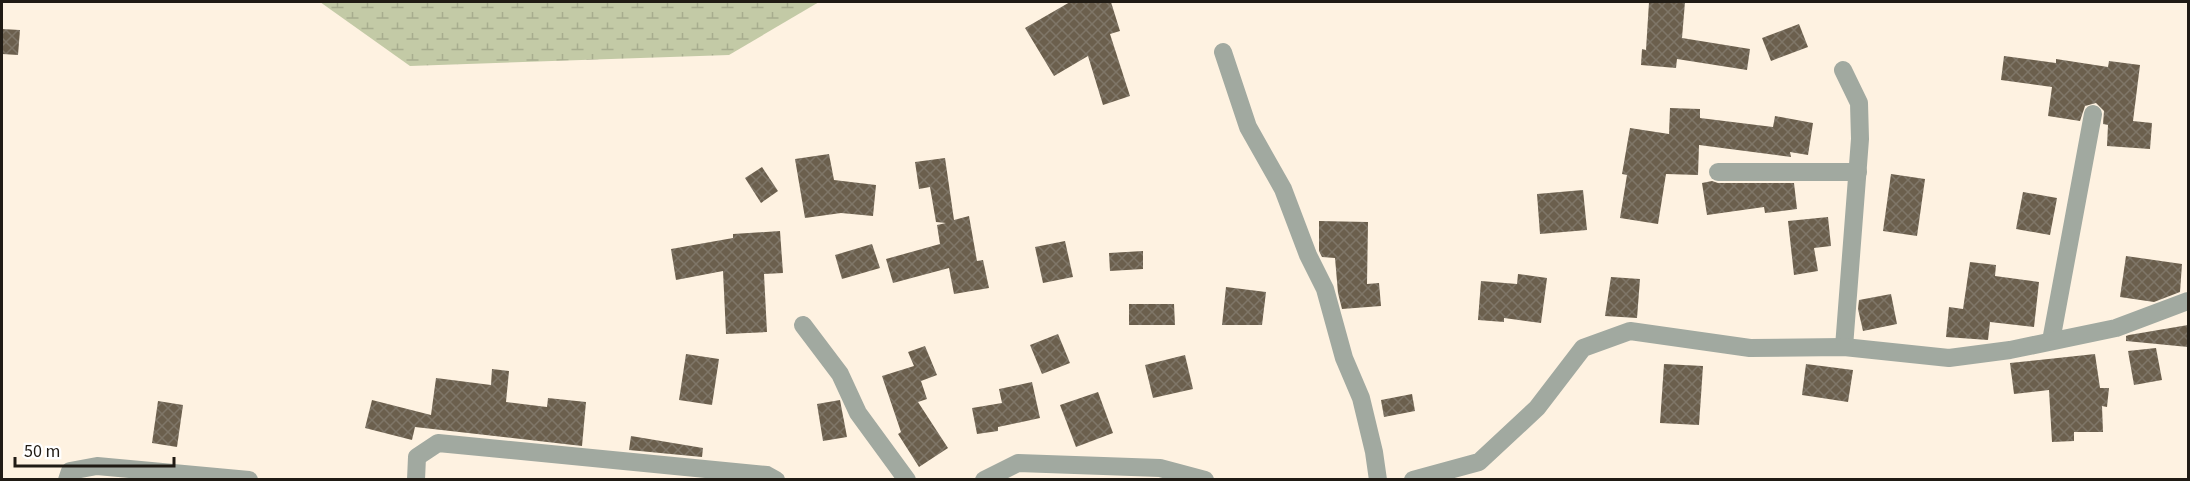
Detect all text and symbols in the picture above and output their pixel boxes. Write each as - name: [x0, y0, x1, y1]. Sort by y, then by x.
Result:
- scale bar: [15, 430, 174, 468]
- text: 50 m: [24, 439, 60, 464]

